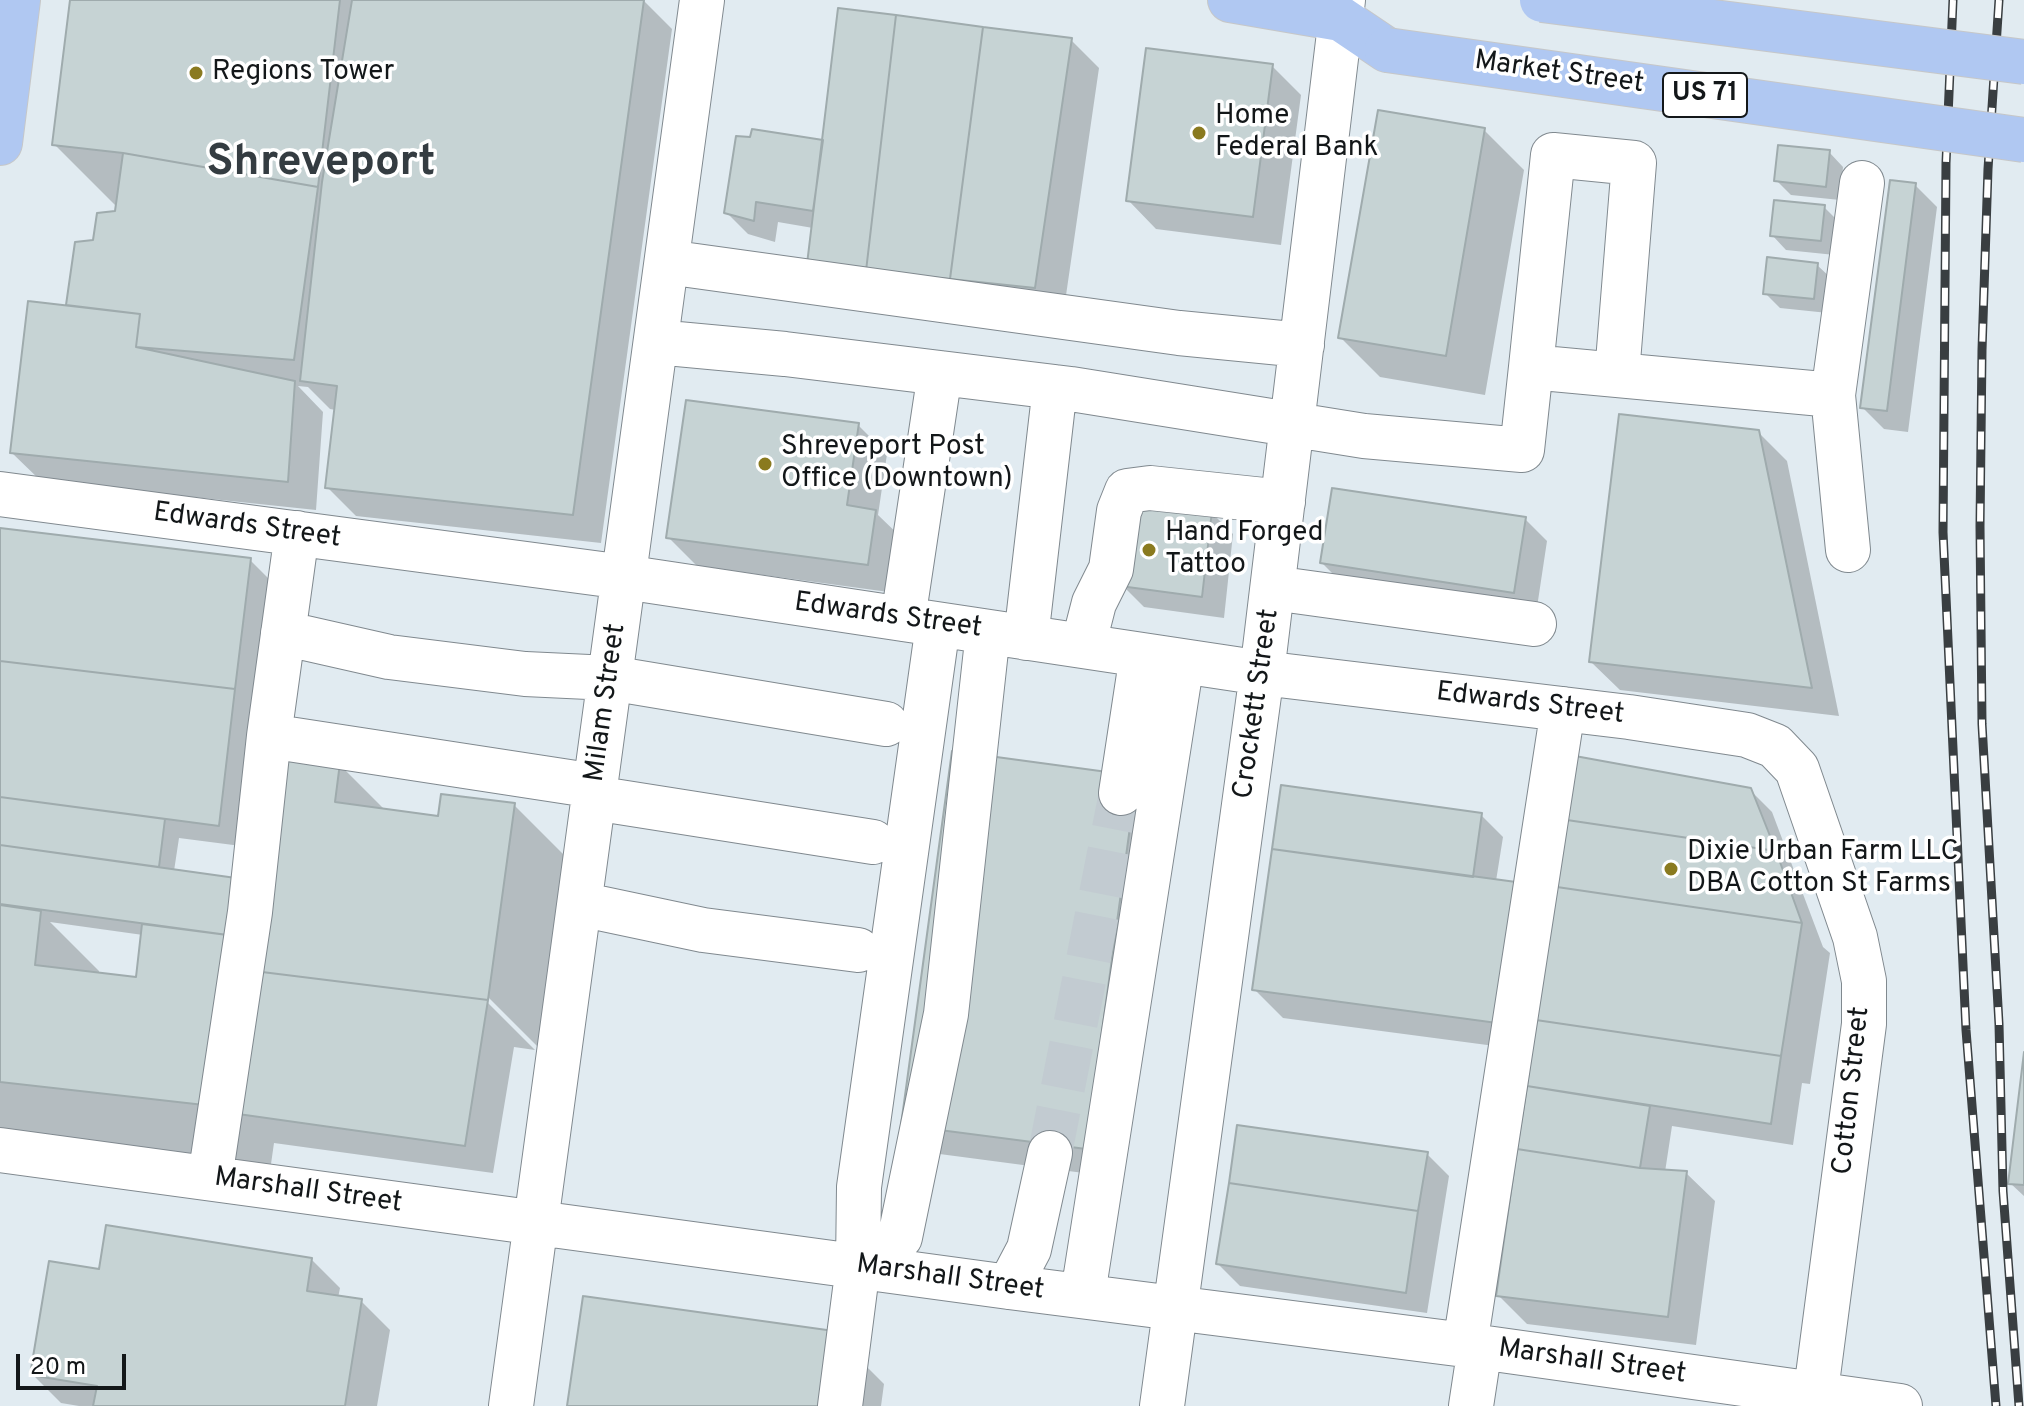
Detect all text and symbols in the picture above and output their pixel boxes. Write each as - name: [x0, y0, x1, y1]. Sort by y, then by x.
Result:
- street label: Market Street: [1472, 45, 1646, 103]
- place label: Regions Tower: [212, 56, 394, 90]
- marker: Regions Tower: [187, 64, 205, 82]
- road number: US 71: [1663, 73, 1747, 117]
- place label: Home Federal Bank: [1215, 100, 1378, 166]
- marker: Home Federal Bank: [1190, 124, 1208, 142]
- district label: Shreveport: [207, 139, 435, 191]
- place label: Shreveport Post Office (Downtown): [781, 431, 1013, 497]
- marker: Shreveport Post Office (Downtown): [756, 455, 774, 473]
- street label: Edwards Street: [151, 497, 343, 557]
- place label: Hand Forged Tattoo: [1165, 517, 1323, 583]
- marker: Hand Forged Tattoo: [1140, 541, 1158, 559]
- street label: Edwards Street: [792, 587, 984, 647]
- street label: Crockett Street: [1228, 607, 1288, 801]
- street label: Milam Street: [579, 622, 635, 784]
- street label: Edwards Street: [1434, 677, 1626, 733]
- place label: Dixie Urban Farm LLC DBA Cotton St Farms: [1687, 836, 1959, 902]
- marker: Dixie Urban Farm LLC DBA Cotton St Farms: [1662, 860, 1680, 878]
- street label: Cotton Street: [1827, 1005, 1879, 1177]
- street label: Marshall Street: [212, 1162, 404, 1222]
- street label: Marshall Street: [854, 1249, 1046, 1309]
- street label: Marshall Street: [1496, 1333, 1688, 1393]
- scale bar: [20, 1338, 130, 1388]
- text: 20 m: [30, 1353, 86, 1383]

